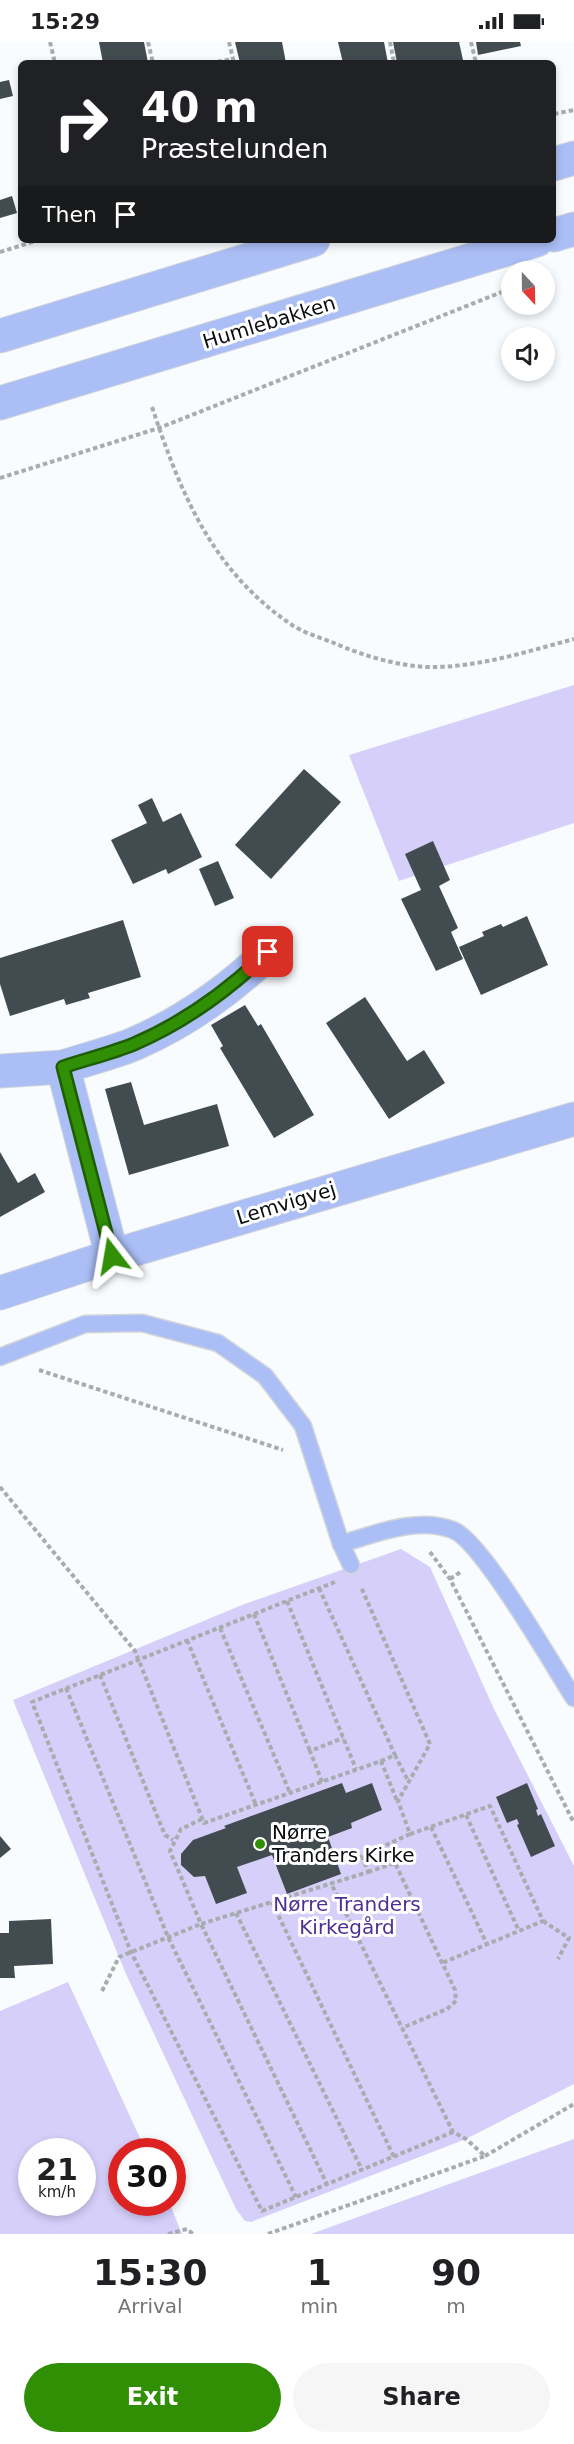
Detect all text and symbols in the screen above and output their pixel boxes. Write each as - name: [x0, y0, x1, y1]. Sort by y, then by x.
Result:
- text: 15:29: [30, 9, 100, 34]
- text: 40 m: [141, 83, 258, 132]
- icon: right: [42, 84, 120, 162]
- text: Præstelunden: [141, 133, 328, 164]
- icon: arrive: [109, 198, 142, 231]
- text: Then: [42, 202, 97, 227]
- north arrow: [501, 261, 555, 315]
- map controls: [501, 261, 555, 381]
- street label: Humlebakken: [200, 290, 338, 354]
- button: sound: [501, 327, 555, 381]
- pin: [242, 926, 293, 977]
- icon: arrive: [251, 935, 284, 968]
- street label: Lemvigvej: [234, 1177, 338, 1229]
- position arrow: [80, 1224, 144, 1288]
- place label: Nørre Tranders Kirke: [271, 1820, 415, 1867]
- marker: Nørre Tranders Kirke: [253, 1837, 267, 1851]
- park label: Nørre Tranders Kirkegård: [273, 1892, 421, 1939]
- speed limit sign: 30: [108, 2138, 186, 2216]
- text: 21: [36, 2152, 78, 2187]
- text: km/h: [38, 2183, 76, 2201]
- text: 15:30: [93, 2252, 207, 2293]
- text: 1: [307, 2252, 332, 2293]
- text: 90: [431, 2252, 481, 2293]
- text: Arrival: [118, 2294, 183, 2318]
- text: min: [300, 2294, 338, 2318]
- text: m: [446, 2294, 466, 2318]
- button: Exit: [24, 2363, 281, 2432]
- button: Share: [293, 2363, 550, 2432]

